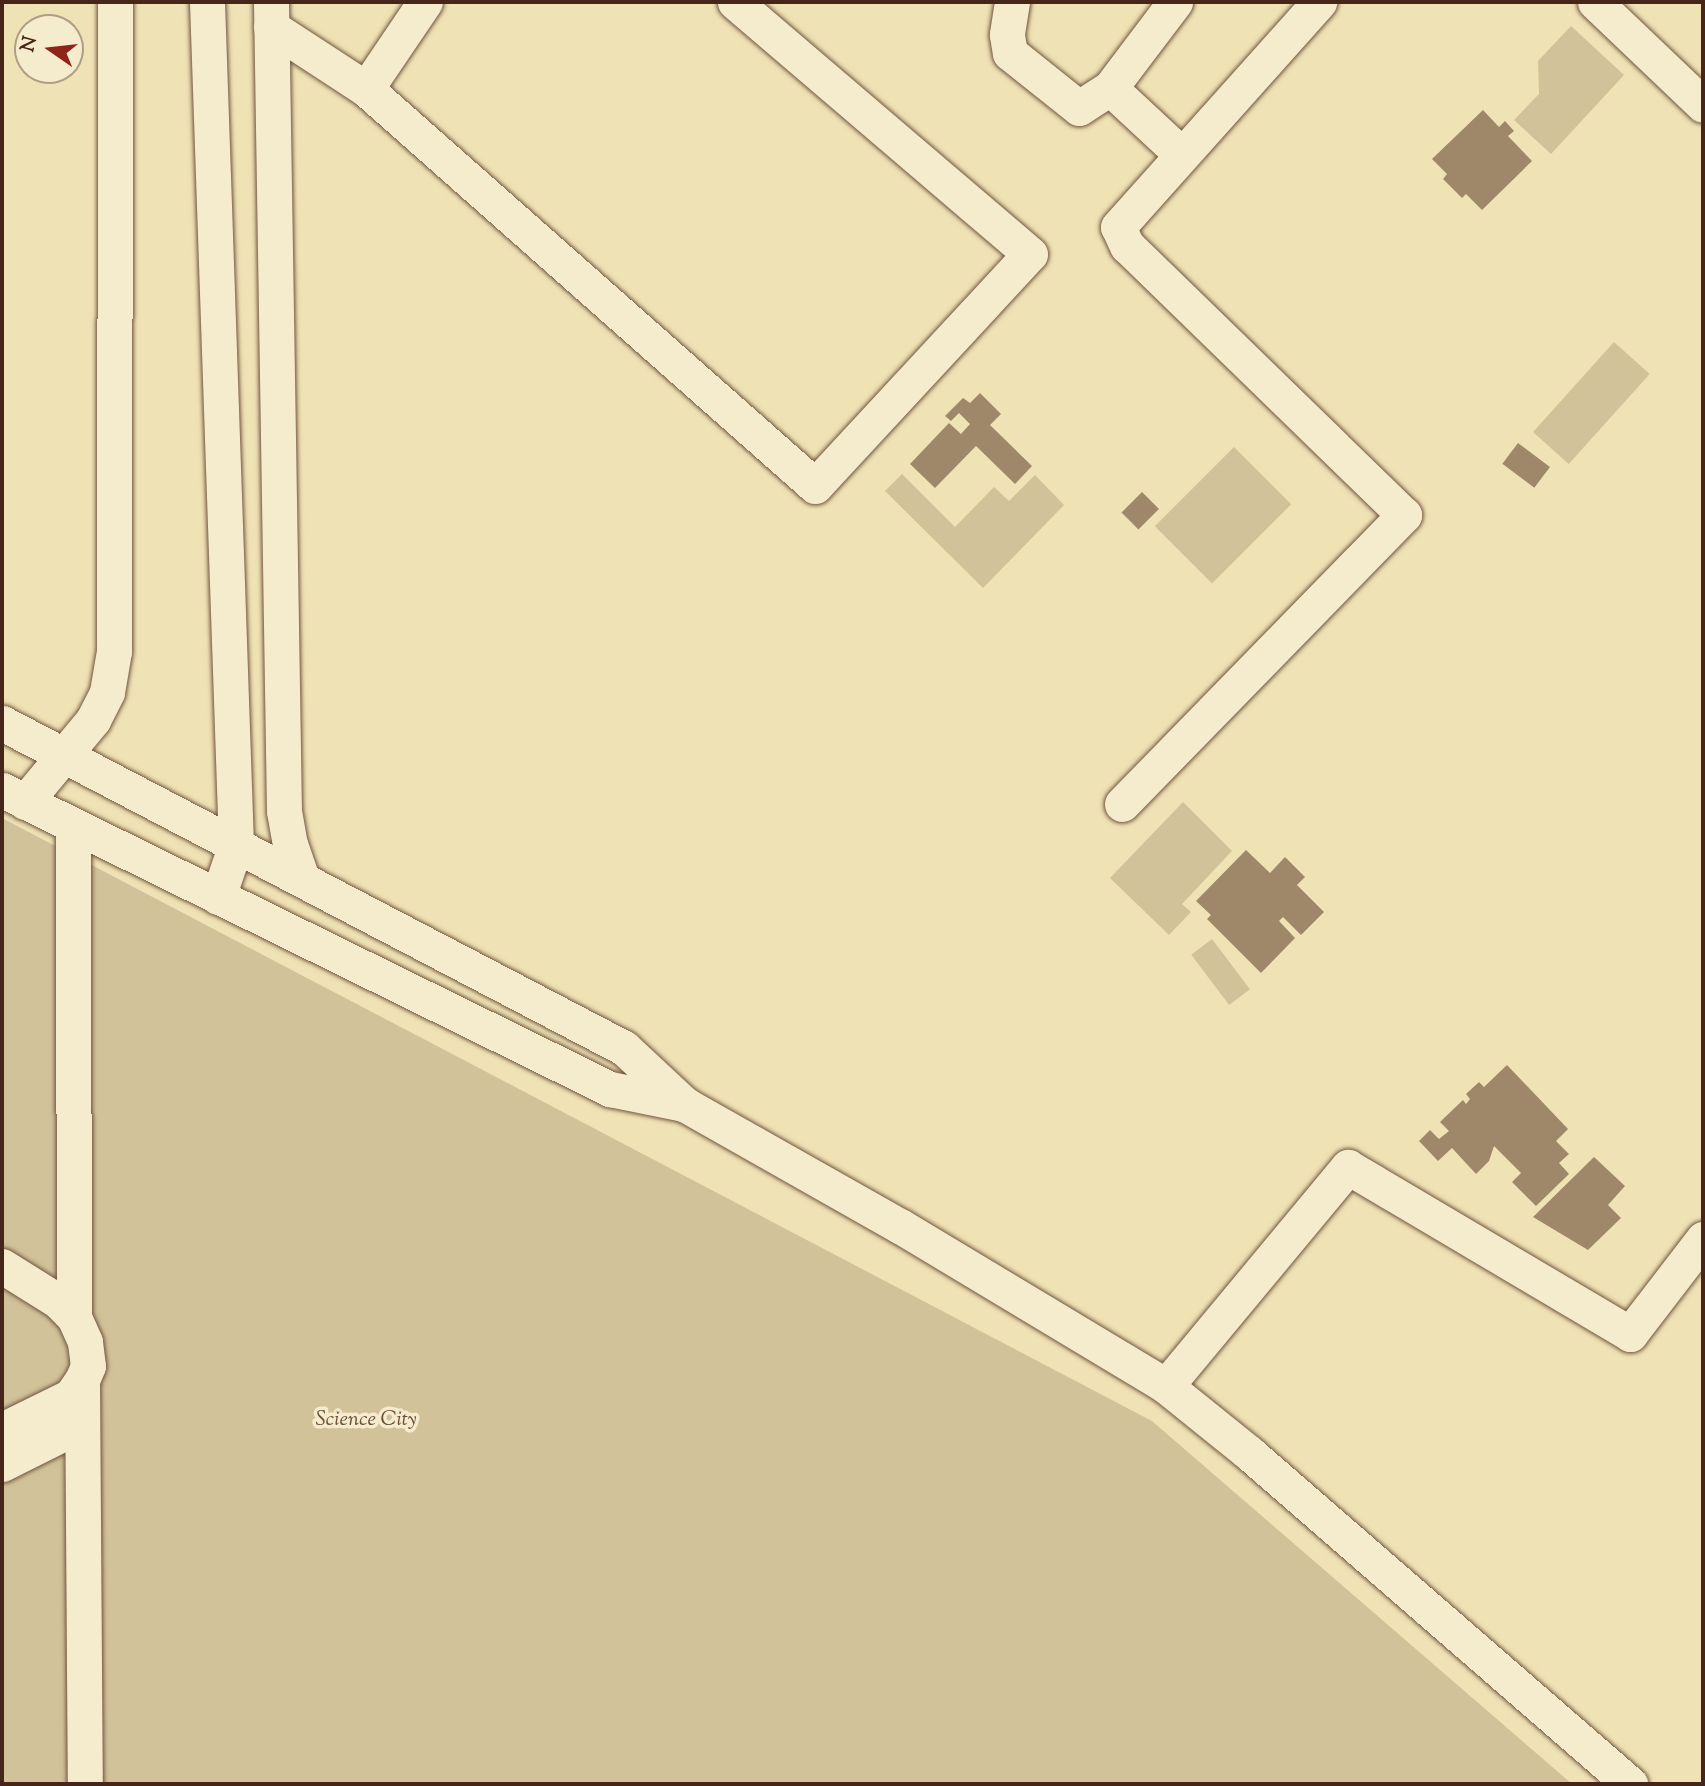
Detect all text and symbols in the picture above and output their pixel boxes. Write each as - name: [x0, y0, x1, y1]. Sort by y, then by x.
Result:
- north arrow: [14, 14, 84, 84]
- text: N: [15, 34, 45, 55]
- park label: Science City: [315, 1407, 417, 1433]

